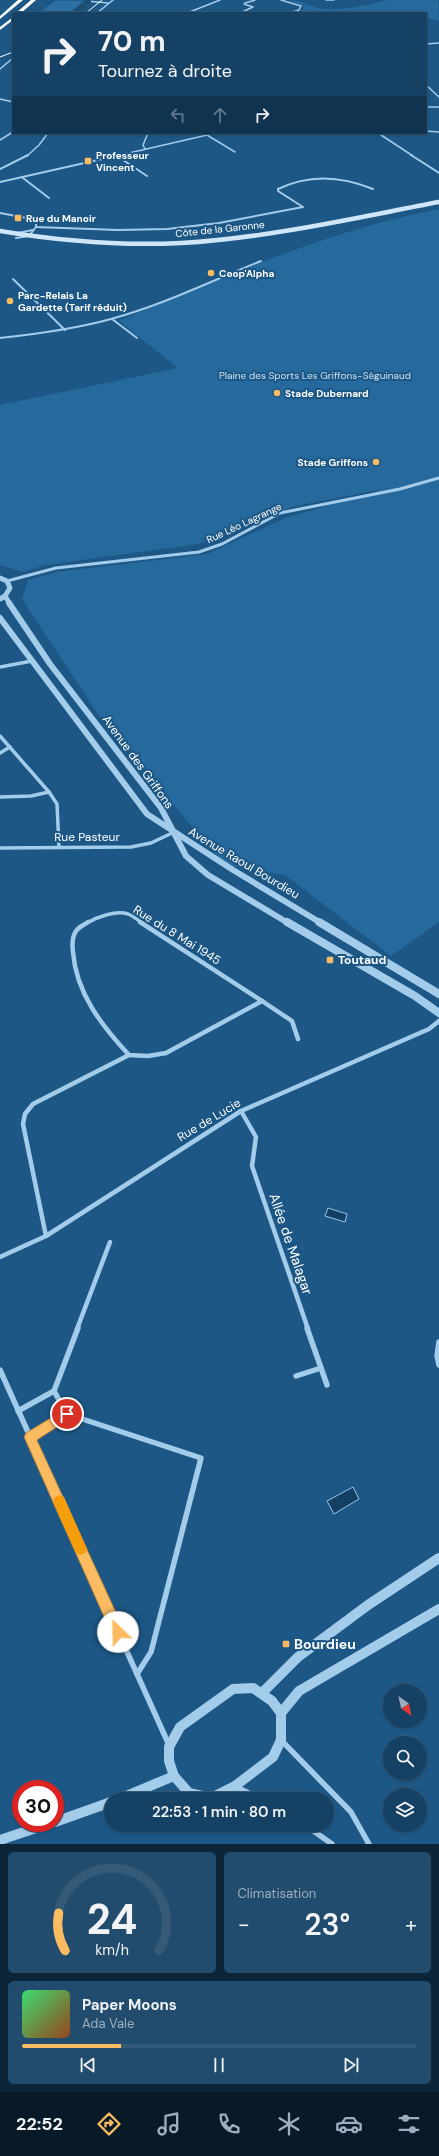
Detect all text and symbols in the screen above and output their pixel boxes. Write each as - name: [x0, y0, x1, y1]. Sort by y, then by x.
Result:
- text: 70 m: [98, 23, 166, 60]
- icon: right: [32, 28, 84, 80]
- text: Tournez à droite: [98, 59, 232, 83]
- icon: left: [167, 104, 189, 126]
- icon: ahead: [209, 104, 231, 126]
- icon: right: [251, 104, 273, 126]
- place label: Professeur Vincent: [96, 149, 149, 174]
- marker: Professeur Vincent: [83, 156, 93, 166]
- place label: Rue du Manoir: [26, 212, 96, 225]
- marker: Rue du Manoir: [13, 213, 23, 223]
- street label: Côte de la Garonne: [175, 218, 266, 240]
- place label: Coop'Alpha: [219, 267, 274, 280]
- marker: Coop'Alpha: [206, 268, 216, 278]
- place label: Parc-Relais La Gardette (Tarif réduit): [18, 289, 127, 314]
- marker: Parc-Relais La Gardette (Tarif réduit): [5, 296, 15, 306]
- park label: Plaine des Sports Les Griffons-Séguinaud: [219, 369, 411, 382]
- place label: Stade Dubernard: [285, 387, 369, 400]
- marker: Stade Dubernard: [272, 388, 282, 398]
- place label: Stade Griffons: [297, 456, 368, 469]
- marker: Stade Griffons: [371, 457, 381, 467]
- street label: Rue Léo Lagrange: [204, 500, 284, 546]
- street label: Avenue des Griffons: [99, 712, 177, 812]
- street label: Avenue Raoul Bourdieu: [186, 823, 303, 903]
- street label: Rue Pasteur: [54, 829, 120, 845]
- street label: Rue du 8 Mai 1945: [130, 902, 224, 968]
- place label: Toutaud: [338, 952, 386, 968]
- marker: Toutaud: [325, 955, 335, 965]
- street label: Rue de Lucie: [174, 1095, 244, 1145]
- street label: Allée de Malagar: [265, 1191, 317, 1297]
- pin: [50, 1397, 84, 1431]
- icon: arrive: [56, 1403, 78, 1425]
- position arrow: [97, 1611, 139, 1653]
- place label: Bourdieu: [294, 1635, 356, 1653]
- marker: Bourdieu: [281, 1639, 291, 1649]
- north arrow: [383, 1684, 427, 1728]
- map controls: [383, 1684, 427, 1832]
- button: search: [383, 1736, 427, 1780]
- speed limit sign: 30: [12, 1780, 64, 1832]
- button: layers: [383, 1788, 427, 1832]
- text: 22:53 · 1 min · 80 m: [152, 1802, 286, 1822]
- text: Climatisation: [238, 1885, 316, 1902]
- text: 24: [86, 1892, 137, 1946]
- text: 23°: [304, 1905, 350, 1944]
- text: −: [238, 1910, 250, 1939]
- text: +: [405, 1910, 417, 1939]
- text: km/h: [95, 1940, 129, 1958]
- text: Paper Moons: [82, 1995, 177, 2015]
- text: Ada Vale: [82, 2015, 134, 2032]
- icon: previous: [77, 2054, 99, 2076]
- icon: pause: [208, 2054, 230, 2076]
- icon: next: [340, 2054, 362, 2076]
- icon: directions: [95, 2110, 123, 2138]
- icon: music: [155, 2110, 183, 2138]
- icon: phone: [215, 2110, 243, 2138]
- icon: climate: [275, 2110, 303, 2138]
- icon: car: [335, 2110, 363, 2138]
- icon: filters: [395, 2110, 423, 2138]
- text: 22:52: [16, 2112, 63, 2136]

